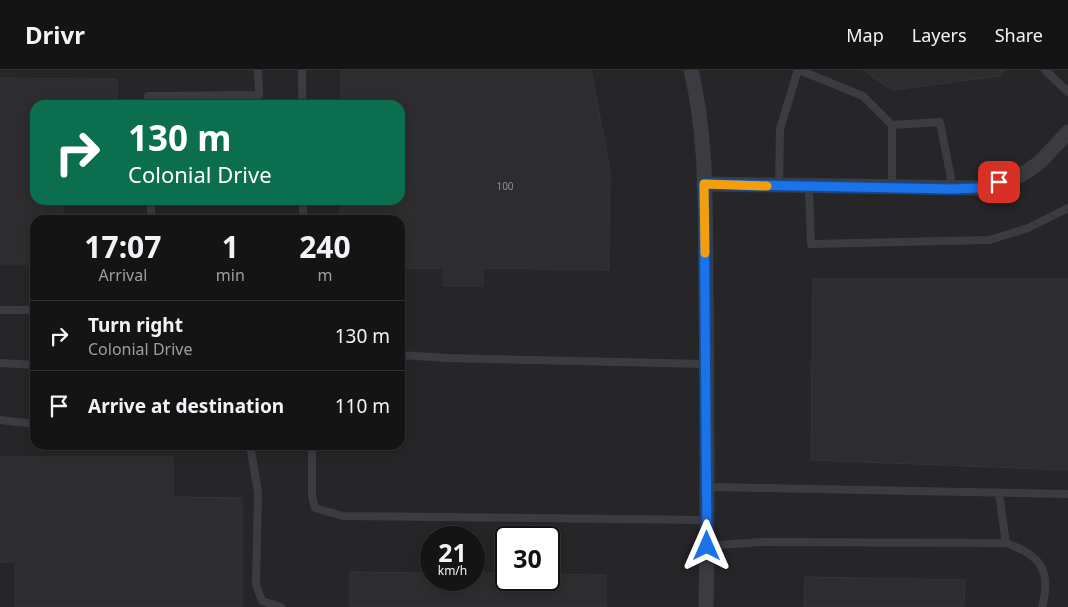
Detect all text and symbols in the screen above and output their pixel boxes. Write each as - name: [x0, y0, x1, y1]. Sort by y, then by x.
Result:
- text: Drivr: [25, 18, 85, 51]
- text: Map: [846, 23, 884, 47]
- text: Layers: [912, 23, 967, 47]
- text: Share: [995, 23, 1043, 47]
- text: 130 m: [128, 114, 231, 161]
- icon: right: [45, 120, 110, 185]
- text: Colonial Drive: [128, 159, 272, 189]
- pin: [978, 161, 1020, 203]
- icon: arrive: [985, 168, 1013, 196]
- house number: 100: [496, 179, 514, 193]
- text: 17:07: [84, 226, 161, 267]
- text: 1: [222, 226, 239, 267]
- text: 240: [299, 226, 351, 267]
- text: Arrival: [98, 264, 147, 286]
- text: min: [216, 264, 245, 286]
- text: m: [317, 264, 332, 286]
- text: Turn right: [88, 312, 183, 338]
- icon: right: [45, 322, 73, 350]
- text: 130 m: [335, 323, 390, 349]
- text: Colonial Drive: [88, 338, 192, 360]
- icon: arrive: [45, 392, 73, 420]
- text: Arrive at destination: [88, 393, 284, 419]
- text: 110 m: [335, 393, 390, 419]
- position arrow: [680, 519, 732, 571]
- speed limit sign: 30: [495, 526, 560, 591]
- text: 21: [438, 535, 467, 569]
- text: km/h: [438, 562, 467, 579]

